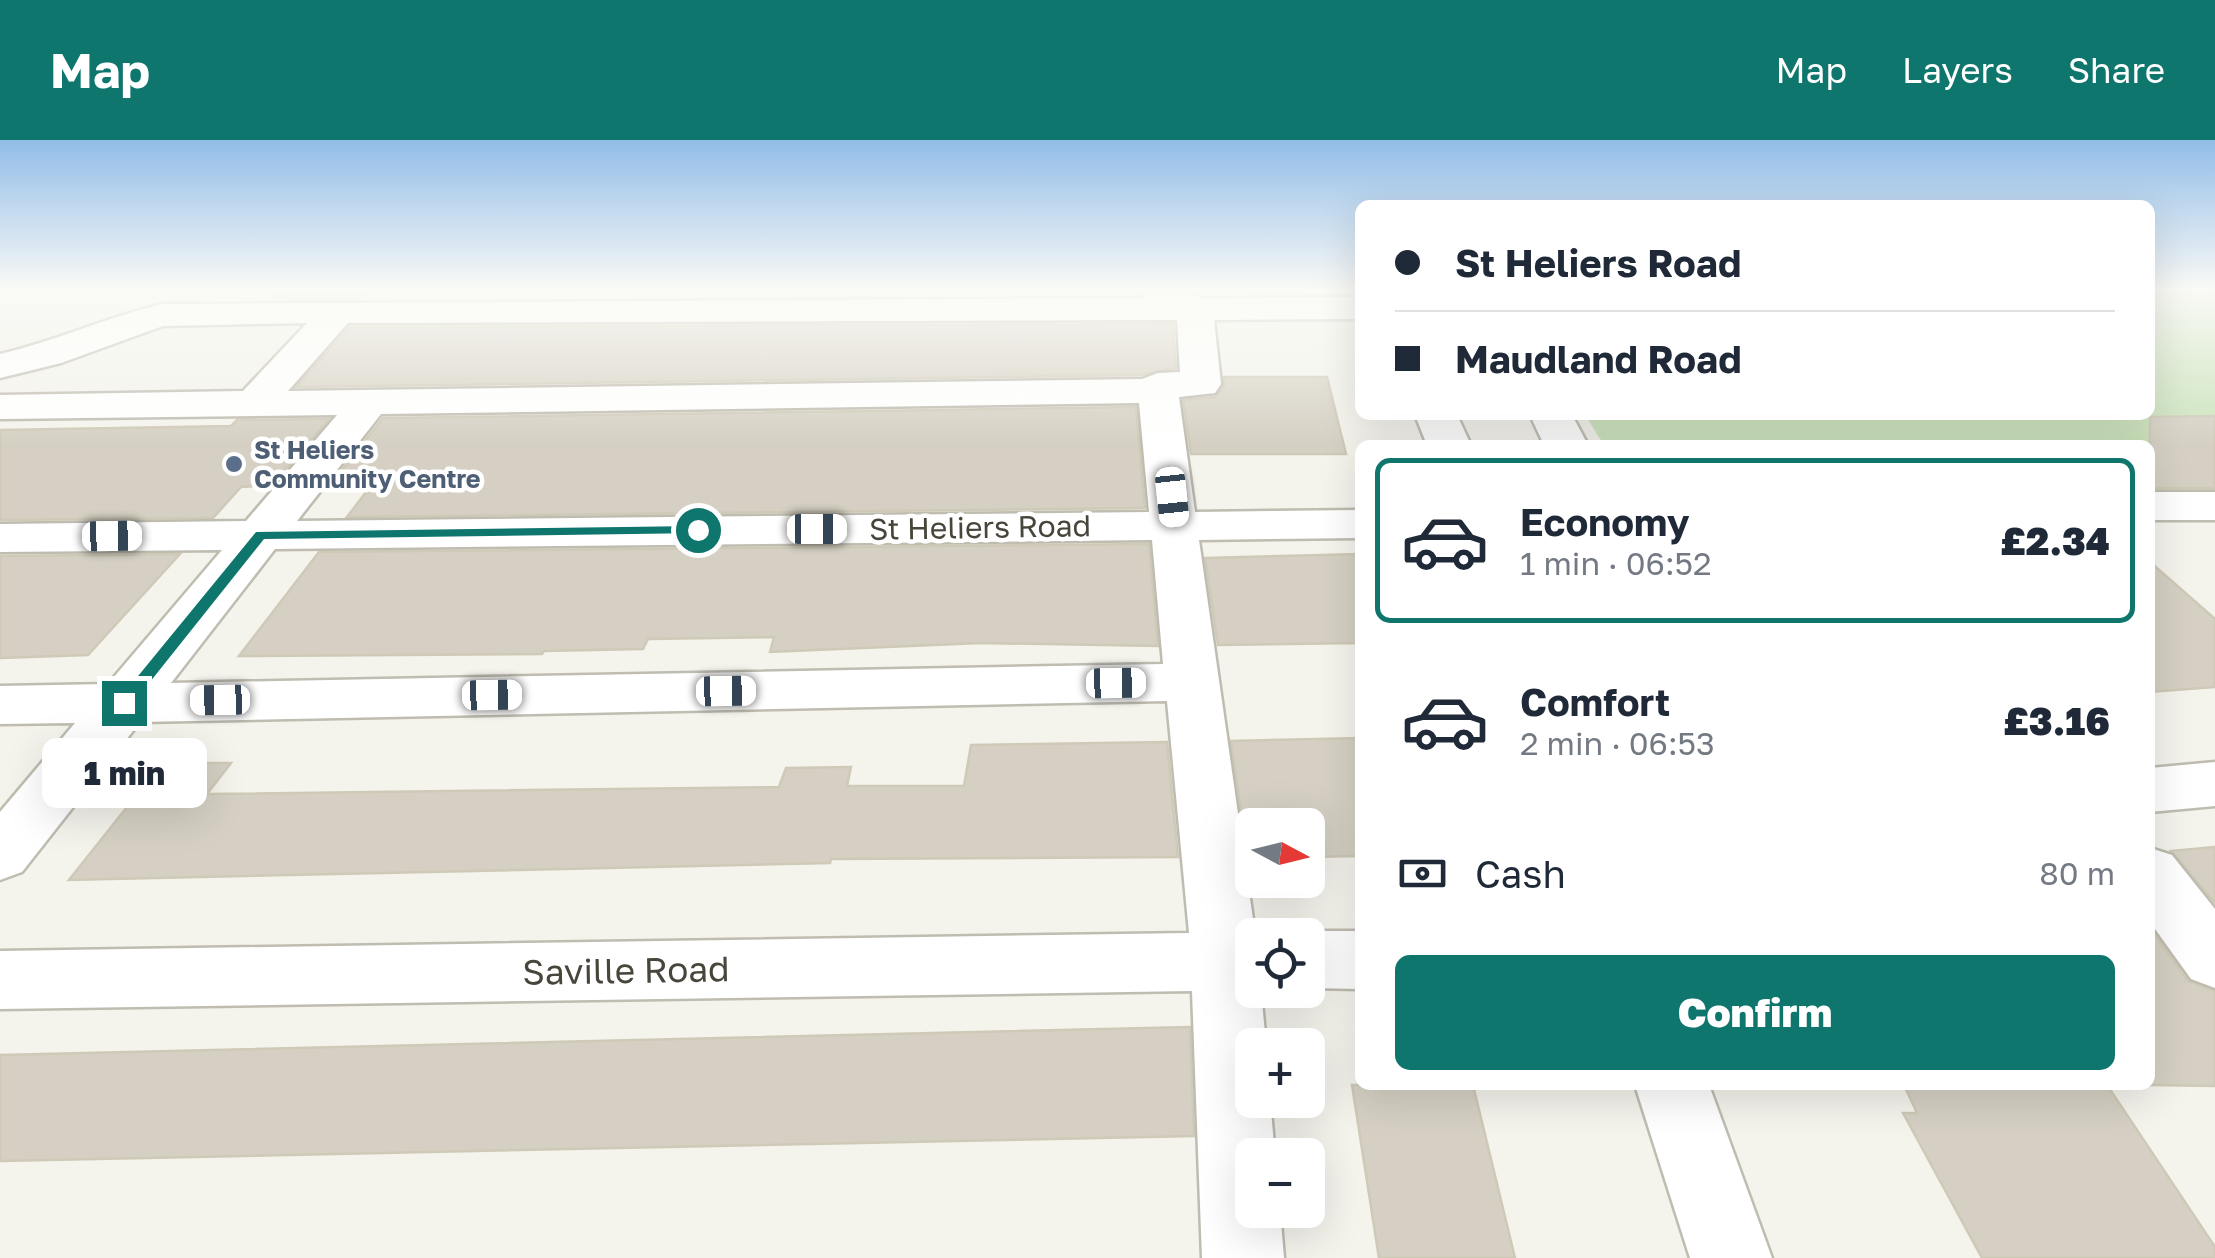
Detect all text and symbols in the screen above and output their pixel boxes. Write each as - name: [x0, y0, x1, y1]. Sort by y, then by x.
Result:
- text: Map: [50, 41, 150, 99]
- text: Map: [1776, 49, 1847, 91]
- text: Layers: [1902, 49, 2013, 91]
- text: Share: [2068, 49, 2165, 91]
- text: St Heliers Road: [1455, 240, 1741, 285]
- text: Maudland Road: [1455, 336, 1742, 381]
- place label: St Heliers Community Centre: [254, 434, 481, 494]
- marker: St Heliers Community Centre: [223, 453, 245, 475]
- car: [1154, 466, 1190, 528]
- icon: car: [1400, 496, 1490, 586]
- text: Economy: [1520, 499, 1689, 544]
- street label: St Heliers Road: [869, 507, 1091, 547]
- route start: [676, 508, 721, 553]
- car: [787, 514, 847, 544]
- text: £2.34: [2001, 518, 2110, 563]
- car: [82, 520, 142, 552]
- text: 1 min · 06:52: [1520, 544, 1712, 582]
- car: [1086, 667, 1146, 699]
- car: [696, 675, 756, 707]
- icon: car: [1400, 676, 1490, 766]
- car: [462, 679, 522, 711]
- text: Comfort: [1520, 679, 1670, 724]
- route end: [102, 681, 147, 726]
- car: [190, 684, 250, 716]
- text: £3.16: [2003, 698, 2110, 743]
- text: 2 min · 06:53: [1520, 724, 1715, 762]
- callout: 1 min: [42, 738, 206, 808]
- text: 1 min: [84, 754, 165, 792]
- north arrow: [1235, 808, 1325, 898]
- map controls: [1235, 808, 1325, 1228]
- icon: cash: [1395, 846, 1450, 901]
- text: Cash: [1475, 851, 1566, 896]
- text: 80 m: [2039, 854, 2115, 892]
- button: locate: [1235, 918, 1325, 1008]
- street label: Saville Road: [522, 947, 730, 993]
- button: Confirm: [1395, 955, 2115, 1070]
- button: +: [1235, 1028, 1325, 1118]
- button: −: [1235, 1138, 1325, 1228]

